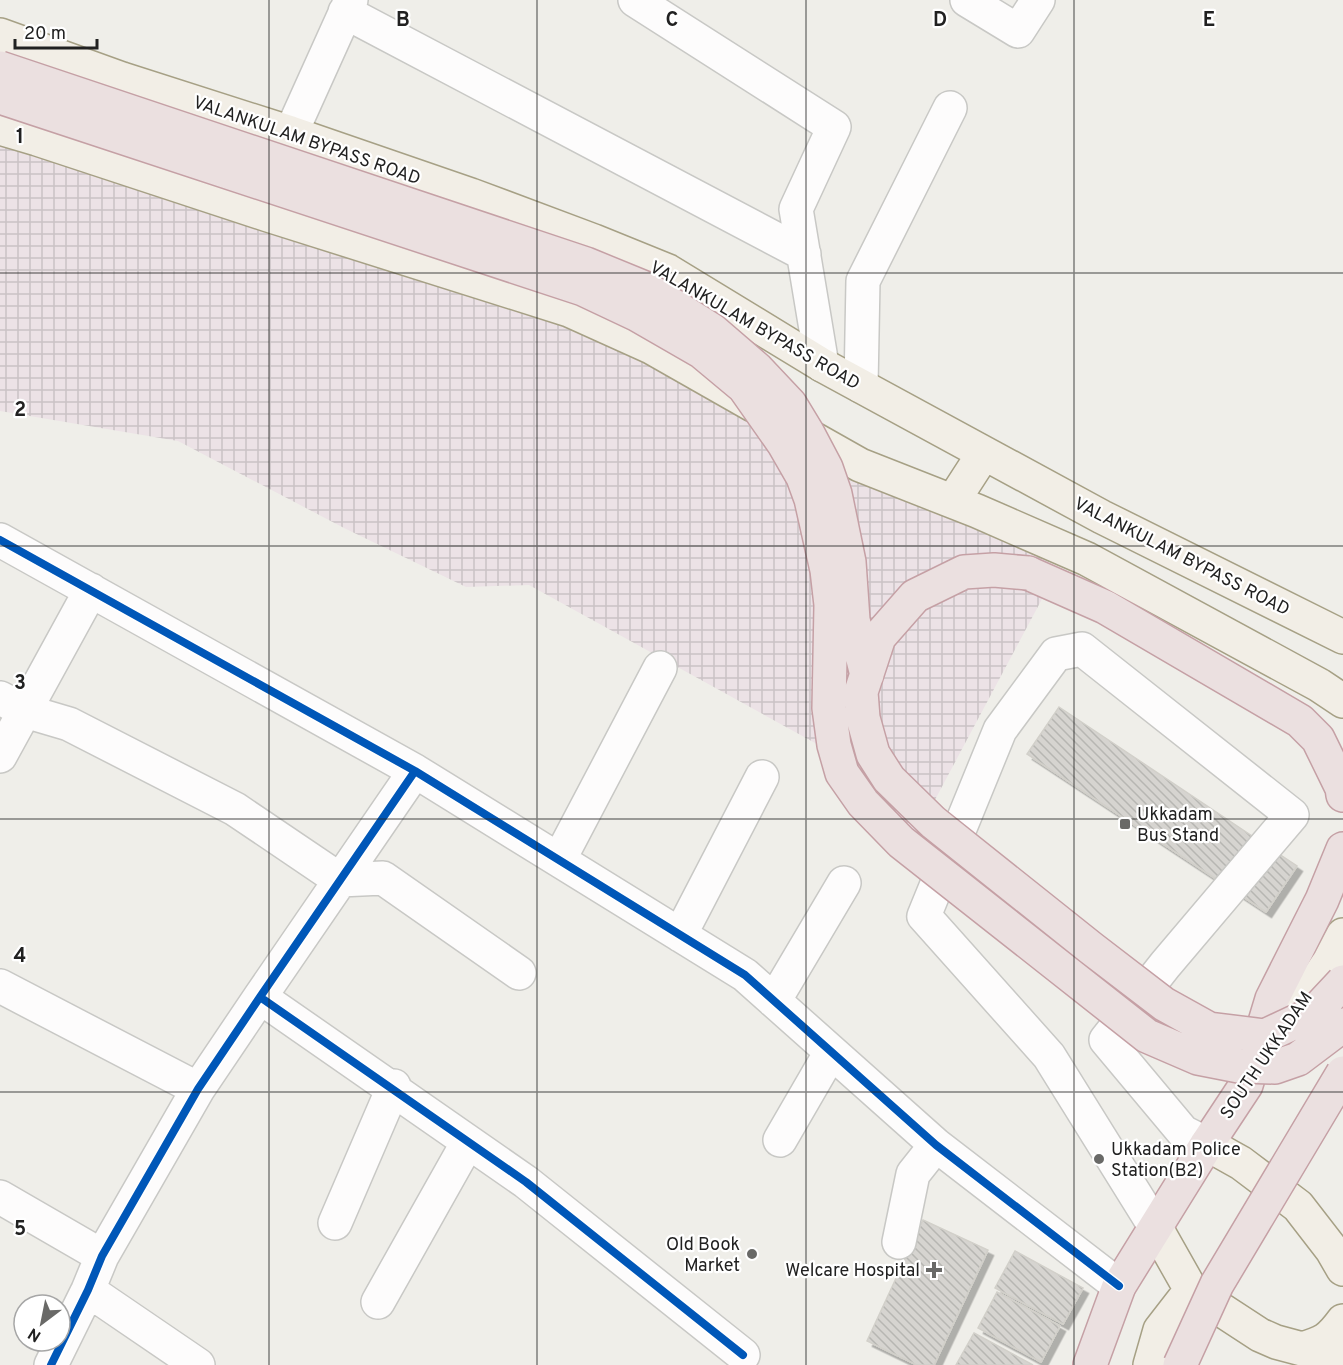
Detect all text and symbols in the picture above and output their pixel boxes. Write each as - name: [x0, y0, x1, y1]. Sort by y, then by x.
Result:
- text: B: [396, 8, 410, 34]
- text: C: [666, 8, 678, 34]
- text: D: [933, 8, 947, 34]
- text: E: [1203, 8, 1215, 34]
- scale bar: [15, 12, 98, 50]
- text: 20 m: [24, 23, 66, 46]
- street label: VALANKULAM BYPASS ROAD: [190, 92, 423, 191]
- text: 1: [16, 125, 24, 151]
- street label: VALANKULAM BYPASS ROAD: [645, 257, 864, 396]
- text: 2: [14, 398, 26, 424]
- street label: VALANKULAM BYPASS ROAD: [1070, 493, 1293, 622]
- text: 3: [14, 671, 26, 697]
- place label: Ukkadam Bus Stand: [1137, 804, 1219, 848]
- marker: Ukkadam Bus Stand: [1118, 817, 1132, 831]
- text: 4: [14, 944, 26, 970]
- street label: SOUTH UKKADAM: [1216, 988, 1319, 1124]
- place label: Ukkadam Police Station(B2): [1111, 1139, 1241, 1183]
- marker: Ukkadam Police Station(B2): [1092, 1152, 1106, 1166]
- text: 5: [14, 1217, 26, 1243]
- place label: Old Book Market: [666, 1234, 740, 1278]
- marker: Old Book Market: [745, 1247, 759, 1261]
- place label: Welcare Hospital: [785, 1260, 920, 1283]
- marker: Welcare Hospital: [925, 1261, 943, 1279]
- north arrow: [12, 1293, 72, 1353]
- text: N: [25, 1322, 45, 1346]

